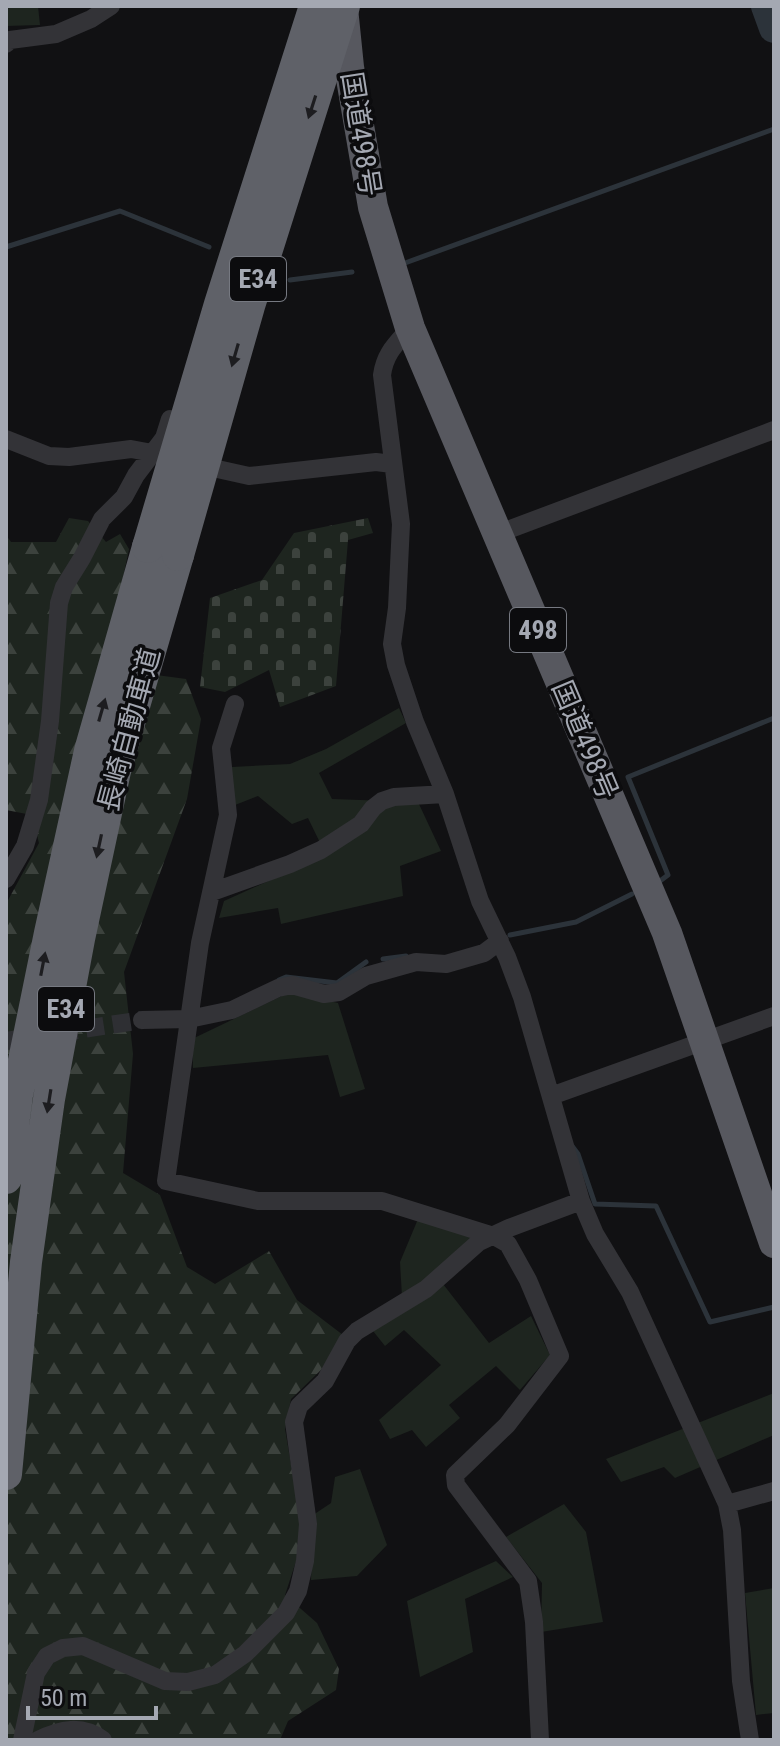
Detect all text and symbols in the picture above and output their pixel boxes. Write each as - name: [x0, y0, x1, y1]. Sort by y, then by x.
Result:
- street label: 国道498号: [335, 69, 387, 199]
- one-way arrow: [306, 95, 318, 119]
- road number: E34: [230, 257, 286, 301]
- one-way arrow: [228, 344, 241, 368]
- road number: 498: [510, 608, 566, 652]
- street label: 長崎自動車道: [91, 645, 167, 815]
- street label: 国道498号: [545, 676, 625, 804]
- one-way arrow: [96, 698, 108, 723]
- one-way arrow: [92, 834, 105, 859]
- one-way arrow: [37, 951, 50, 976]
- road number: E34: [38, 987, 94, 1031]
- one-way arrow: [42, 1089, 55, 1114]
- scale bar: [28, 1670, 156, 1720]
- text: 50 m: [40, 1684, 87, 1712]

